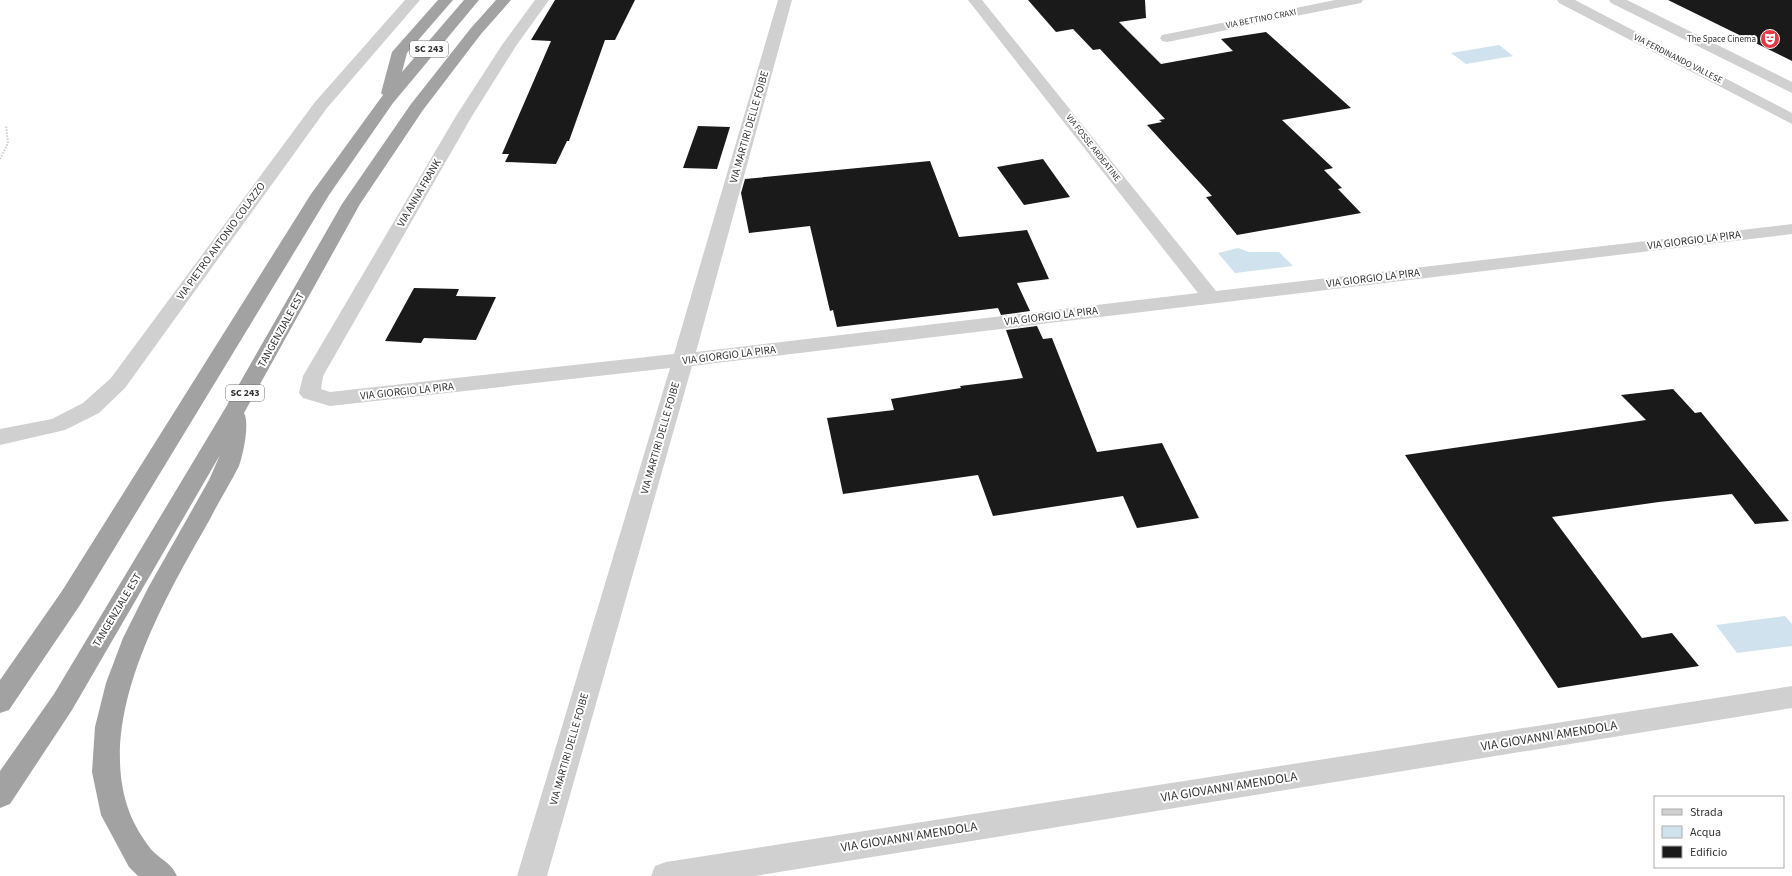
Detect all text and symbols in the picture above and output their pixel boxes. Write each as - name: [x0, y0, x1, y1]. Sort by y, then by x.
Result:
- street label: VIA BETTINO CRAXI: [1225, 6, 1297, 32]
- theatre icon: The Space Cinema: [1759, 28, 1781, 50]
- street label: VIA FERDINANDO VALLESE: [1631, 31, 1725, 87]
- place label: The Space Cinema: [1687, 33, 1756, 46]
- road number: SC 243: [410, 41, 448, 57]
- street label: VIA MARTIRI DELLE FOIBE: [726, 69, 772, 185]
- street label: VIA FOSSE ARDEATINE: [1062, 111, 1124, 185]
- street label: VIA ANNA FRANK: [393, 156, 445, 230]
- street label: VIA PIETRO ANTONIO COLAZZO: [173, 179, 269, 303]
- street label: VIA GIORGIO LA PIRA: [1646, 227, 1742, 253]
- street label: VIA GIORGIO LA PIRA: [1325, 265, 1421, 291]
- street label: TANGENZIALE EST: [254, 290, 308, 370]
- street label: VIA GIORGIO LA PIRA: [1003, 303, 1099, 329]
- street label: VIA GIORGIO LA PIRA: [681, 342, 777, 368]
- street label: VIA GIORGIO LA PIRA: [359, 379, 455, 403]
- street label: VIA MARTIRI DELLE FOIBE: [637, 380, 683, 496]
- road number: SC 243: [226, 385, 264, 401]
- street label: TANGENZIALE EST: [89, 570, 145, 650]
- street label: VIA MARTIRI DELLE FOIBE: [546, 691, 592, 807]
- street label: VIA GIOVANNI AMENDOLA: [1479, 716, 1619, 756]
- street label: VIA GIOVANNI AMENDOLA: [1159, 767, 1299, 807]
- legend: [1654, 796, 1784, 868]
- text: Strada: [1690, 804, 1723, 821]
- street label: VIA GIOVANNI AMENDOLA: [839, 817, 979, 857]
- text: Acqua: [1690, 824, 1721, 841]
- text: Edificio: [1690, 844, 1727, 861]

